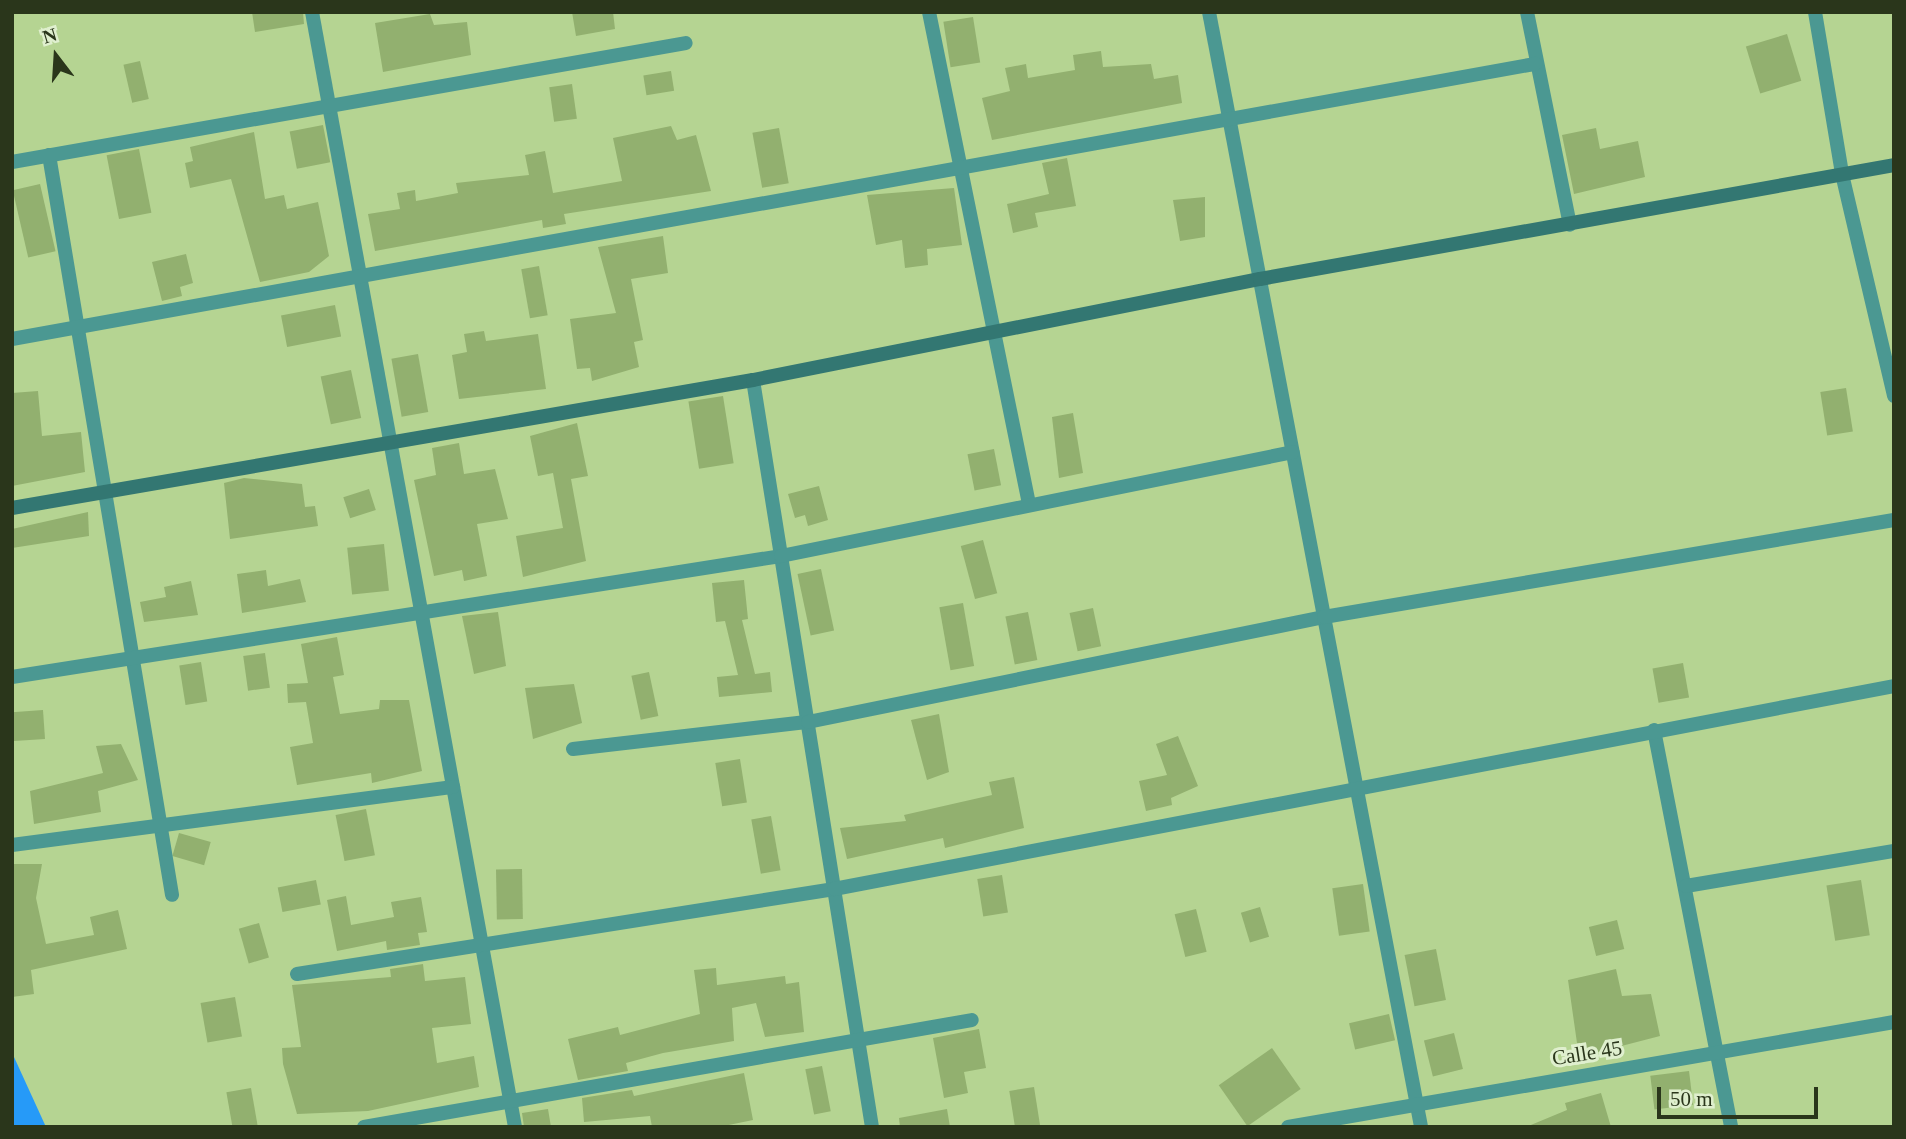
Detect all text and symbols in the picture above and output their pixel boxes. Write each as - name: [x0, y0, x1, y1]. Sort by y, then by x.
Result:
- north arrow: [21, 21, 91, 91]
- text: N: [40, 23, 59, 47]
- street label: Calle 45: [1550, 1035, 1624, 1071]
- scale bar: [1661, 1072, 1822, 1116]
- text: 50 m: [1670, 1087, 1713, 1111]

